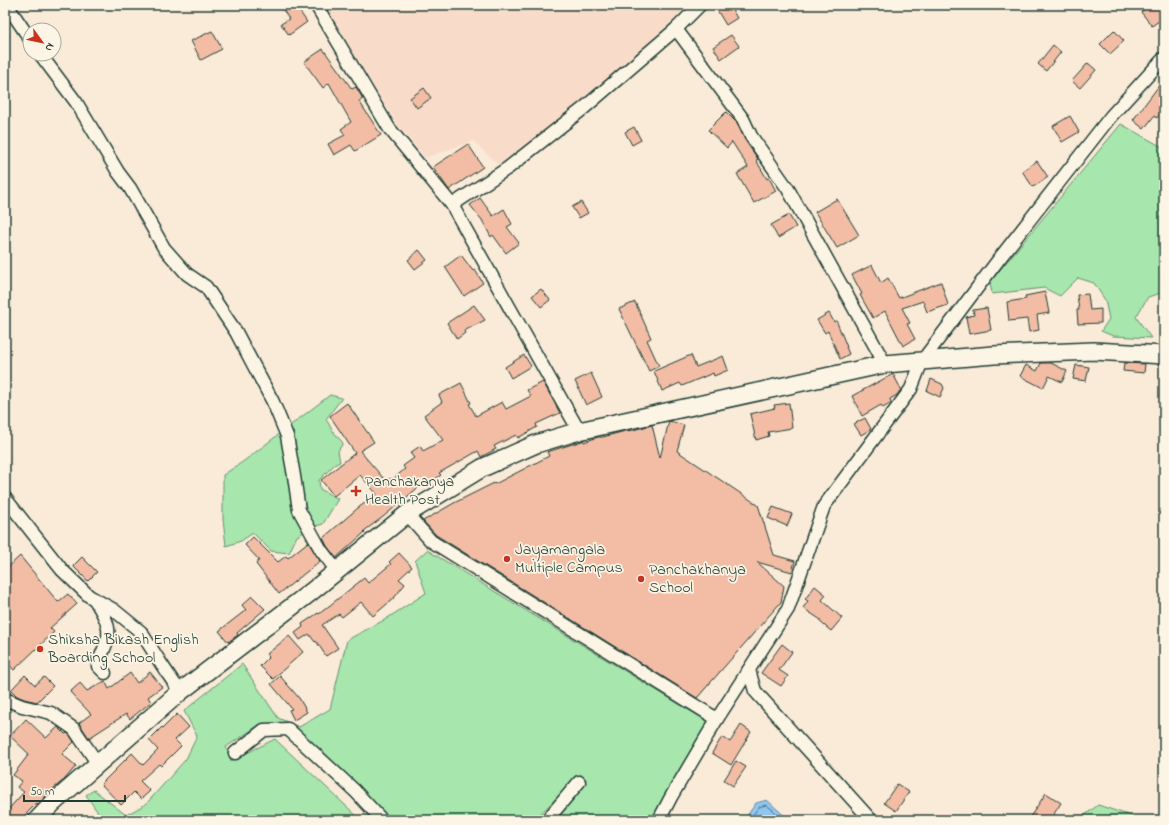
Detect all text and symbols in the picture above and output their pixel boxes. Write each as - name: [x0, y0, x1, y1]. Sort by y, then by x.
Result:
- north arrow: [22, 22, 62, 62]
- text: N: [41, 39, 58, 54]
- place label: Panchakanya Health Post: [365, 470, 454, 512]
- marker: Panchakanya Health Post: [350, 485, 362, 497]
- place label: Jayamangala Multiple Campus: [515, 538, 623, 580]
- marker: Jayamangala Multiple Campus: [502, 554, 512, 564]
- place label: Panchakhanya School: [649, 558, 746, 600]
- marker: Panchakhanya School: [636, 574, 646, 584]
- place label: Shiksha Bikash English Boarding School: [47, 628, 199, 670]
- marker: Shiksha Bikash English Boarding School: [35, 644, 45, 654]
- scale bar: [24, 777, 125, 803]
- text: 50 m: [30, 783, 54, 801]

